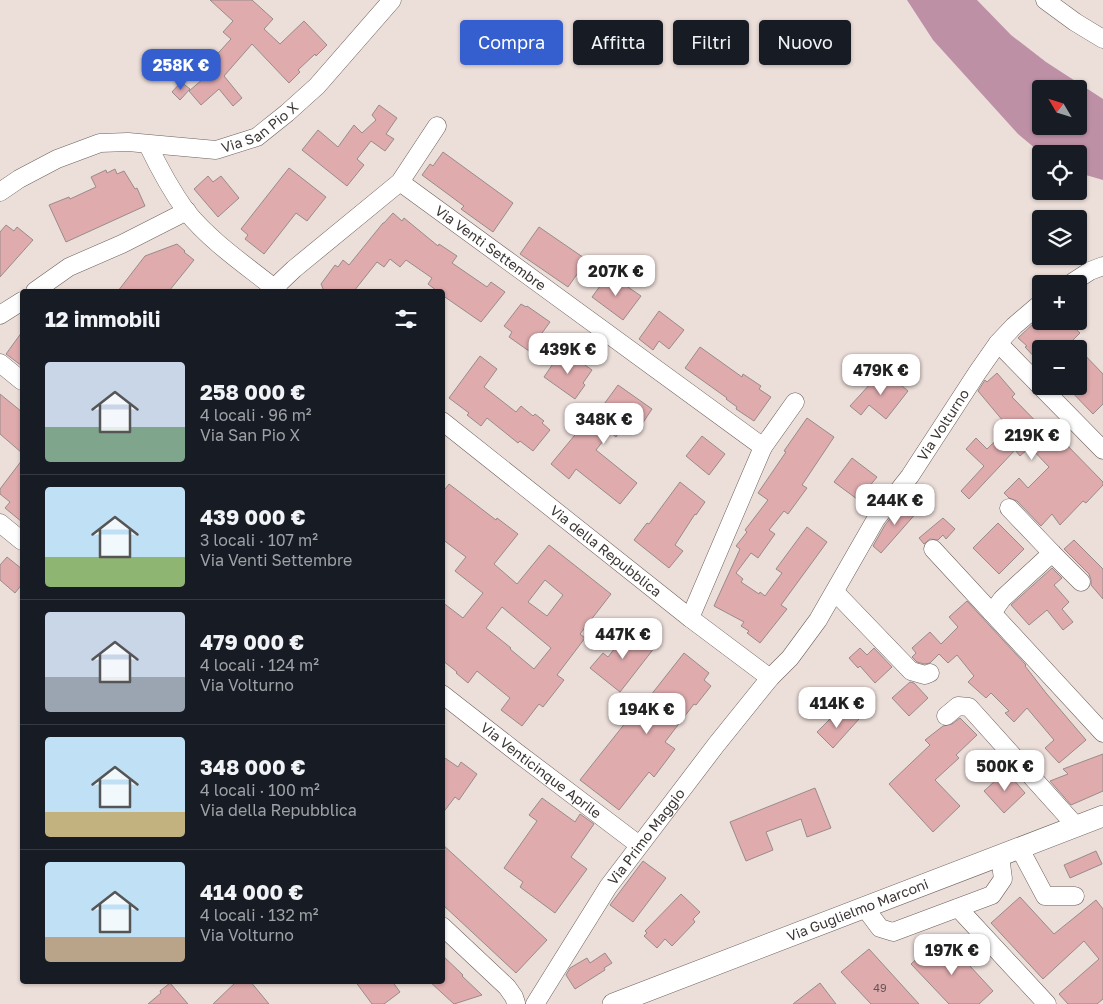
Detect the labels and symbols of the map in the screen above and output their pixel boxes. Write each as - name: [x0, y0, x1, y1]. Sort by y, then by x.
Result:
- pin: 258K €: [140, 48, 222, 91]
- north arrow: [1032, 80, 1088, 135]
- street label: Via San Pio X: [219, 98, 301, 156]
- street label: Via Venti Settembre: [432, 201, 550, 294]
- pin: 207K €: [575, 254, 657, 297]
- pin: 439K €: [527, 332, 609, 375]
- pin: 479K €: [840, 354, 922, 396]
- street label: Via Volturno: [913, 386, 972, 464]
- pin: 348K €: [563, 402, 645, 445]
- pin: 219K €: [991, 418, 1073, 461]
- pin: 244K €: [854, 484, 936, 526]
- street label: Via della Repubblica: [547, 501, 665, 600]
- pin: 447K €: [582, 618, 664, 660]
- pin: 414K €: [796, 686, 878, 729]
- pin: 194K €: [606, 692, 688, 735]
- street label: Via Venticinque Aprile: [477, 718, 605, 822]
- pin: 500K €: [964, 750, 1046, 792]
- street label: Via Primo Maggio: [604, 785, 688, 888]
- street label: Via Guglielmo Marconi: [784, 875, 931, 945]
- pin: 197K €: [911, 934, 993, 976]
- house number: 49: [873, 981, 887, 994]

